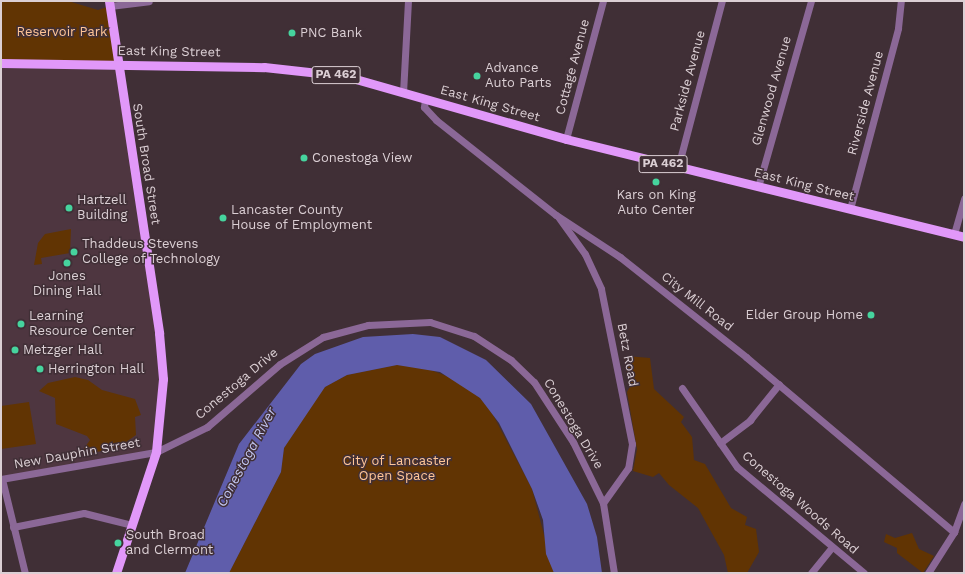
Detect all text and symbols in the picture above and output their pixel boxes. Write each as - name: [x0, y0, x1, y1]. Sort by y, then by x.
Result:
- street label: Cottage Avenue: [553, 17, 593, 117]
- park label: Reservoir Park: [16, 24, 108, 40]
- place label: PNC Bank: [300, 25, 362, 41]
- marker: PNC Bank: [287, 28, 297, 38]
- street label: Parkside Avenue: [667, 29, 709, 133]
- street label: Glenwood Avenue: [749, 34, 795, 148]
- street label: East King Street: [117, 43, 221, 61]
- street label: Riverside Avenue: [845, 49, 887, 157]
- place label: Advance Auto Parts: [485, 61, 552, 92]
- road number: PA 462: [311, 65, 361, 85]
- marker: Advance Auto Parts: [472, 71, 482, 81]
- street label: East King Street: [438, 82, 542, 126]
- street label: South Broad Street: [129, 102, 163, 226]
- place label: Conestoga View: [312, 150, 413, 166]
- marker: Conestoga View: [299, 153, 309, 163]
- road number: PA 462: [638, 154, 688, 174]
- street label: East King Street: [752, 165, 856, 205]
- marker: Kars on King Auto Center: [651, 177, 661, 187]
- place label: Kars on King Auto Center: [616, 188, 696, 219]
- place label: Hartzell Building: [77, 193, 128, 224]
- marker: Hartzell Building: [64, 203, 74, 213]
- place label: Lancaster County House of Employment: [231, 203, 373, 234]
- marker: Lancaster County House of Employment: [218, 213, 228, 223]
- place label: Thaddeus Stevens College of Technology: [82, 237, 221, 268]
- marker: Thaddeus Stevens College of Technology: [69, 247, 79, 257]
- marker: Jones Dining Hall: [62, 258, 72, 268]
- place label: Jones Dining Hall: [33, 269, 101, 300]
- street label: City Mill Road: [658, 269, 736, 335]
- place label: Elder Group Home: [745, 307, 863, 323]
- place label: Learning Resource Center: [29, 309, 135, 340]
- marker: Elder Group Home: [866, 310, 876, 320]
- marker: Learning Resource Center: [16, 319, 26, 329]
- street label: Betz Road: [613, 322, 641, 388]
- place label: Metzger Hall: [23, 342, 103, 358]
- marker: Metzger Hall: [10, 345, 20, 355]
- street label: Conestoga Drive: [192, 345, 282, 423]
- place label: Herrington Hall: [48, 361, 144, 377]
- marker: Herrington Hall: [35, 364, 45, 374]
- street label: Conestoga Drive: [540, 376, 606, 472]
- water label: Conestoga River: [213, 404, 279, 510]
- street label: New Dauphin Street: [13, 435, 141, 473]
- street label: Conestoga Woods Road: [738, 448, 862, 558]
- park label: City of Lancaster Open Space: [342, 454, 452, 485]
- place label: South Broad and Clermont: [126, 528, 213, 559]
- marker: South Broad and Clermont: [113, 538, 123, 548]

